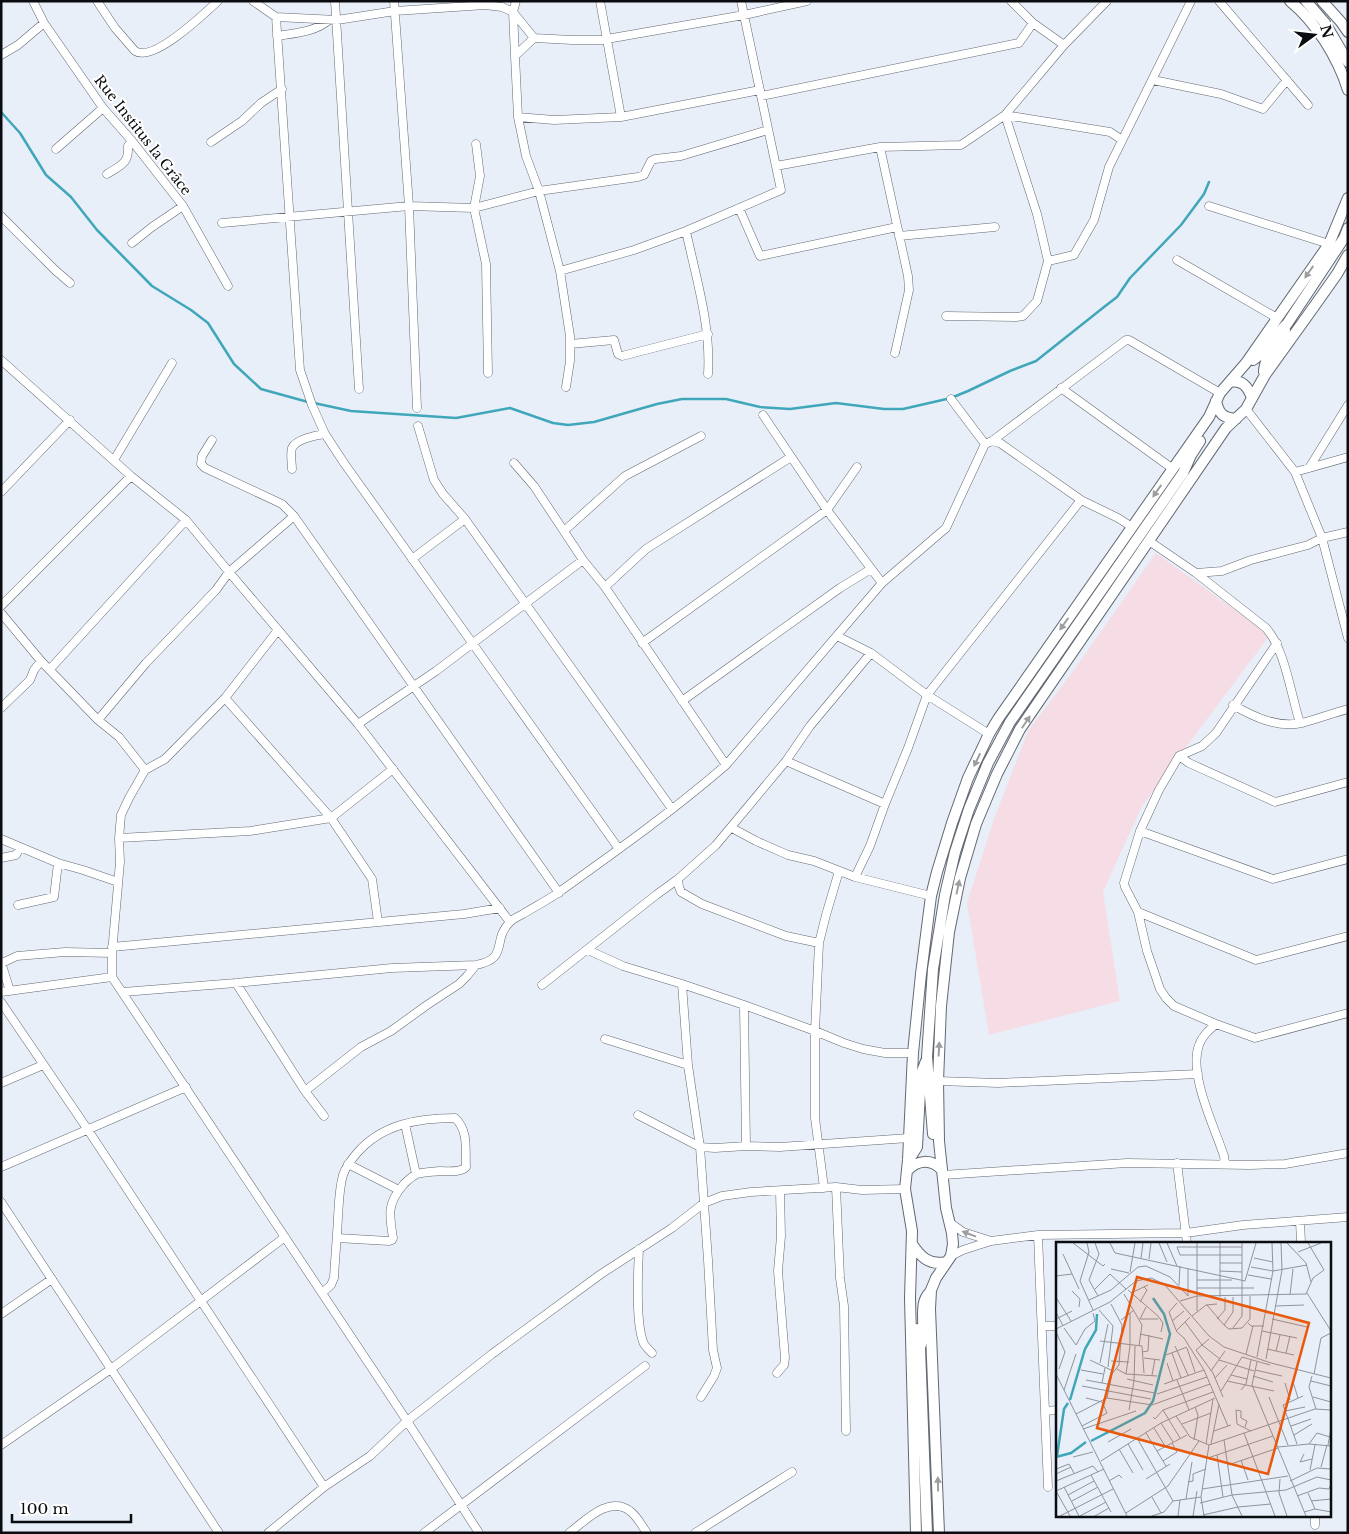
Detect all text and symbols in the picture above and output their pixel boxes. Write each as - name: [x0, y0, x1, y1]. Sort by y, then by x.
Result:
- north arrow: [1289, 10, 1339, 60]
- text: N: [1316, 23, 1337, 40]
- street label: Rue Institus la Grâce: [90, 71, 196, 199]
- one-way arrow: [1304, 265, 1314, 278]
- one-way arrow: [1152, 484, 1162, 498]
- one-way arrow: [1059, 617, 1069, 631]
- one-way arrow: [1021, 715, 1031, 728]
- one-way arrow: [973, 753, 981, 768]
- one-way arrow: [954, 880, 962, 895]
- one-way arrow: [936, 1040, 944, 1056]
- one-way arrow: [961, 1230, 976, 1238]
- inset map: [1056, 1242, 1332, 1516]
- one-way arrow: [934, 1476, 942, 1492]
- scale bar: [12, 1492, 131, 1524]
- text: 100 m: [20, 1499, 69, 1518]

